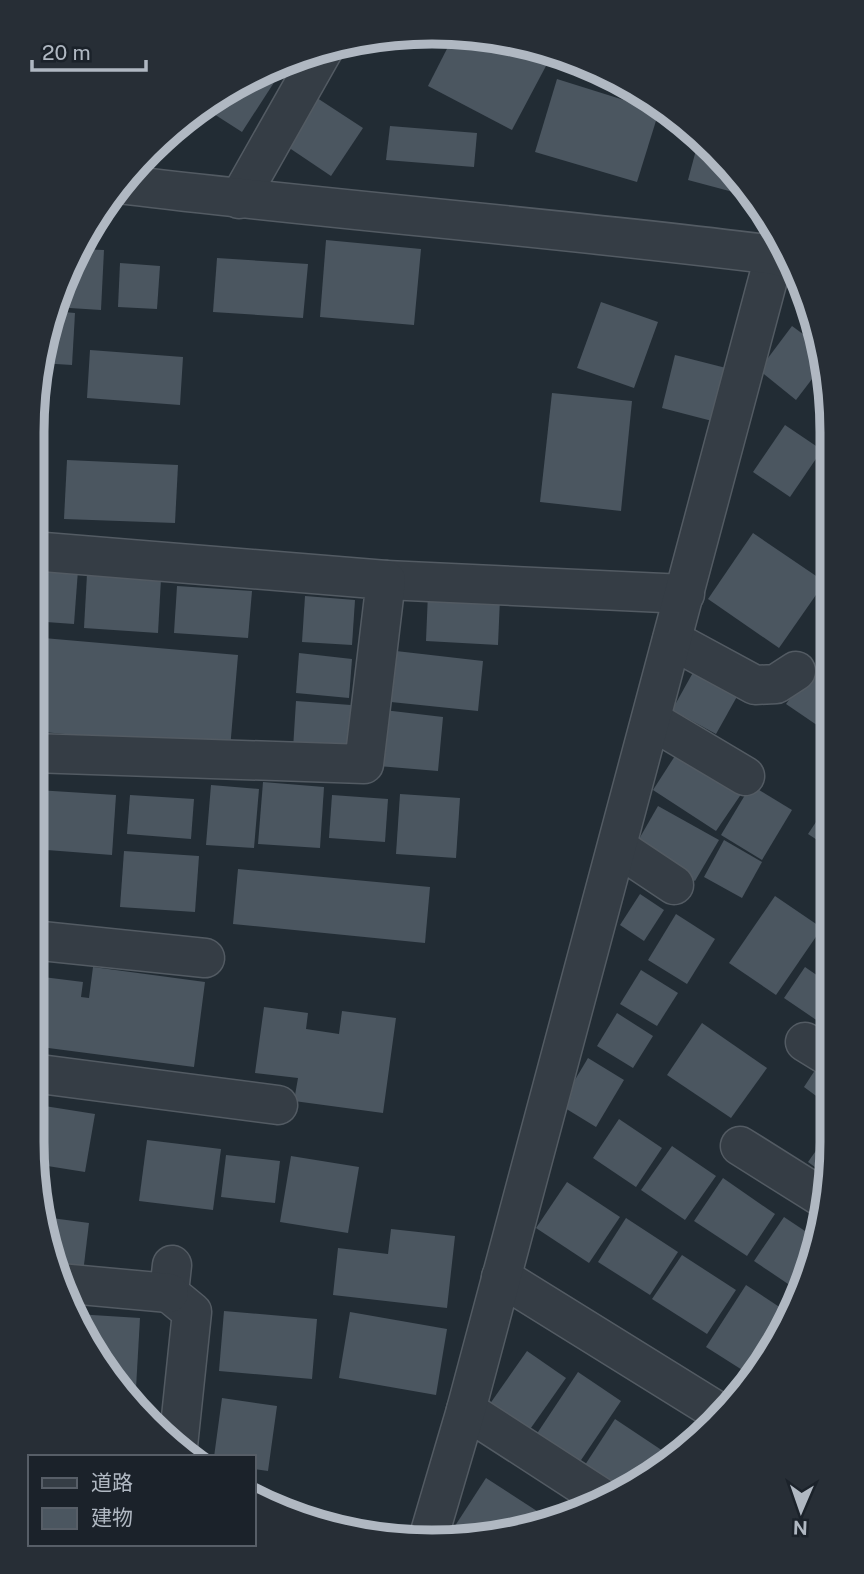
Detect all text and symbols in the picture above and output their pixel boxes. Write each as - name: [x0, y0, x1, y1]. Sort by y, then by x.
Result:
- scale bar: [32, 28, 145, 72]
- text: 20 m: [42, 40, 91, 65]
- legend: [28, 1455, 256, 1546]
- text: 道路: [91, 1470, 133, 1495]
- north arrow: [766, 1476, 836, 1546]
- text: 建物: [91, 1505, 133, 1530]
- text: N: [793, 1517, 808, 1539]

